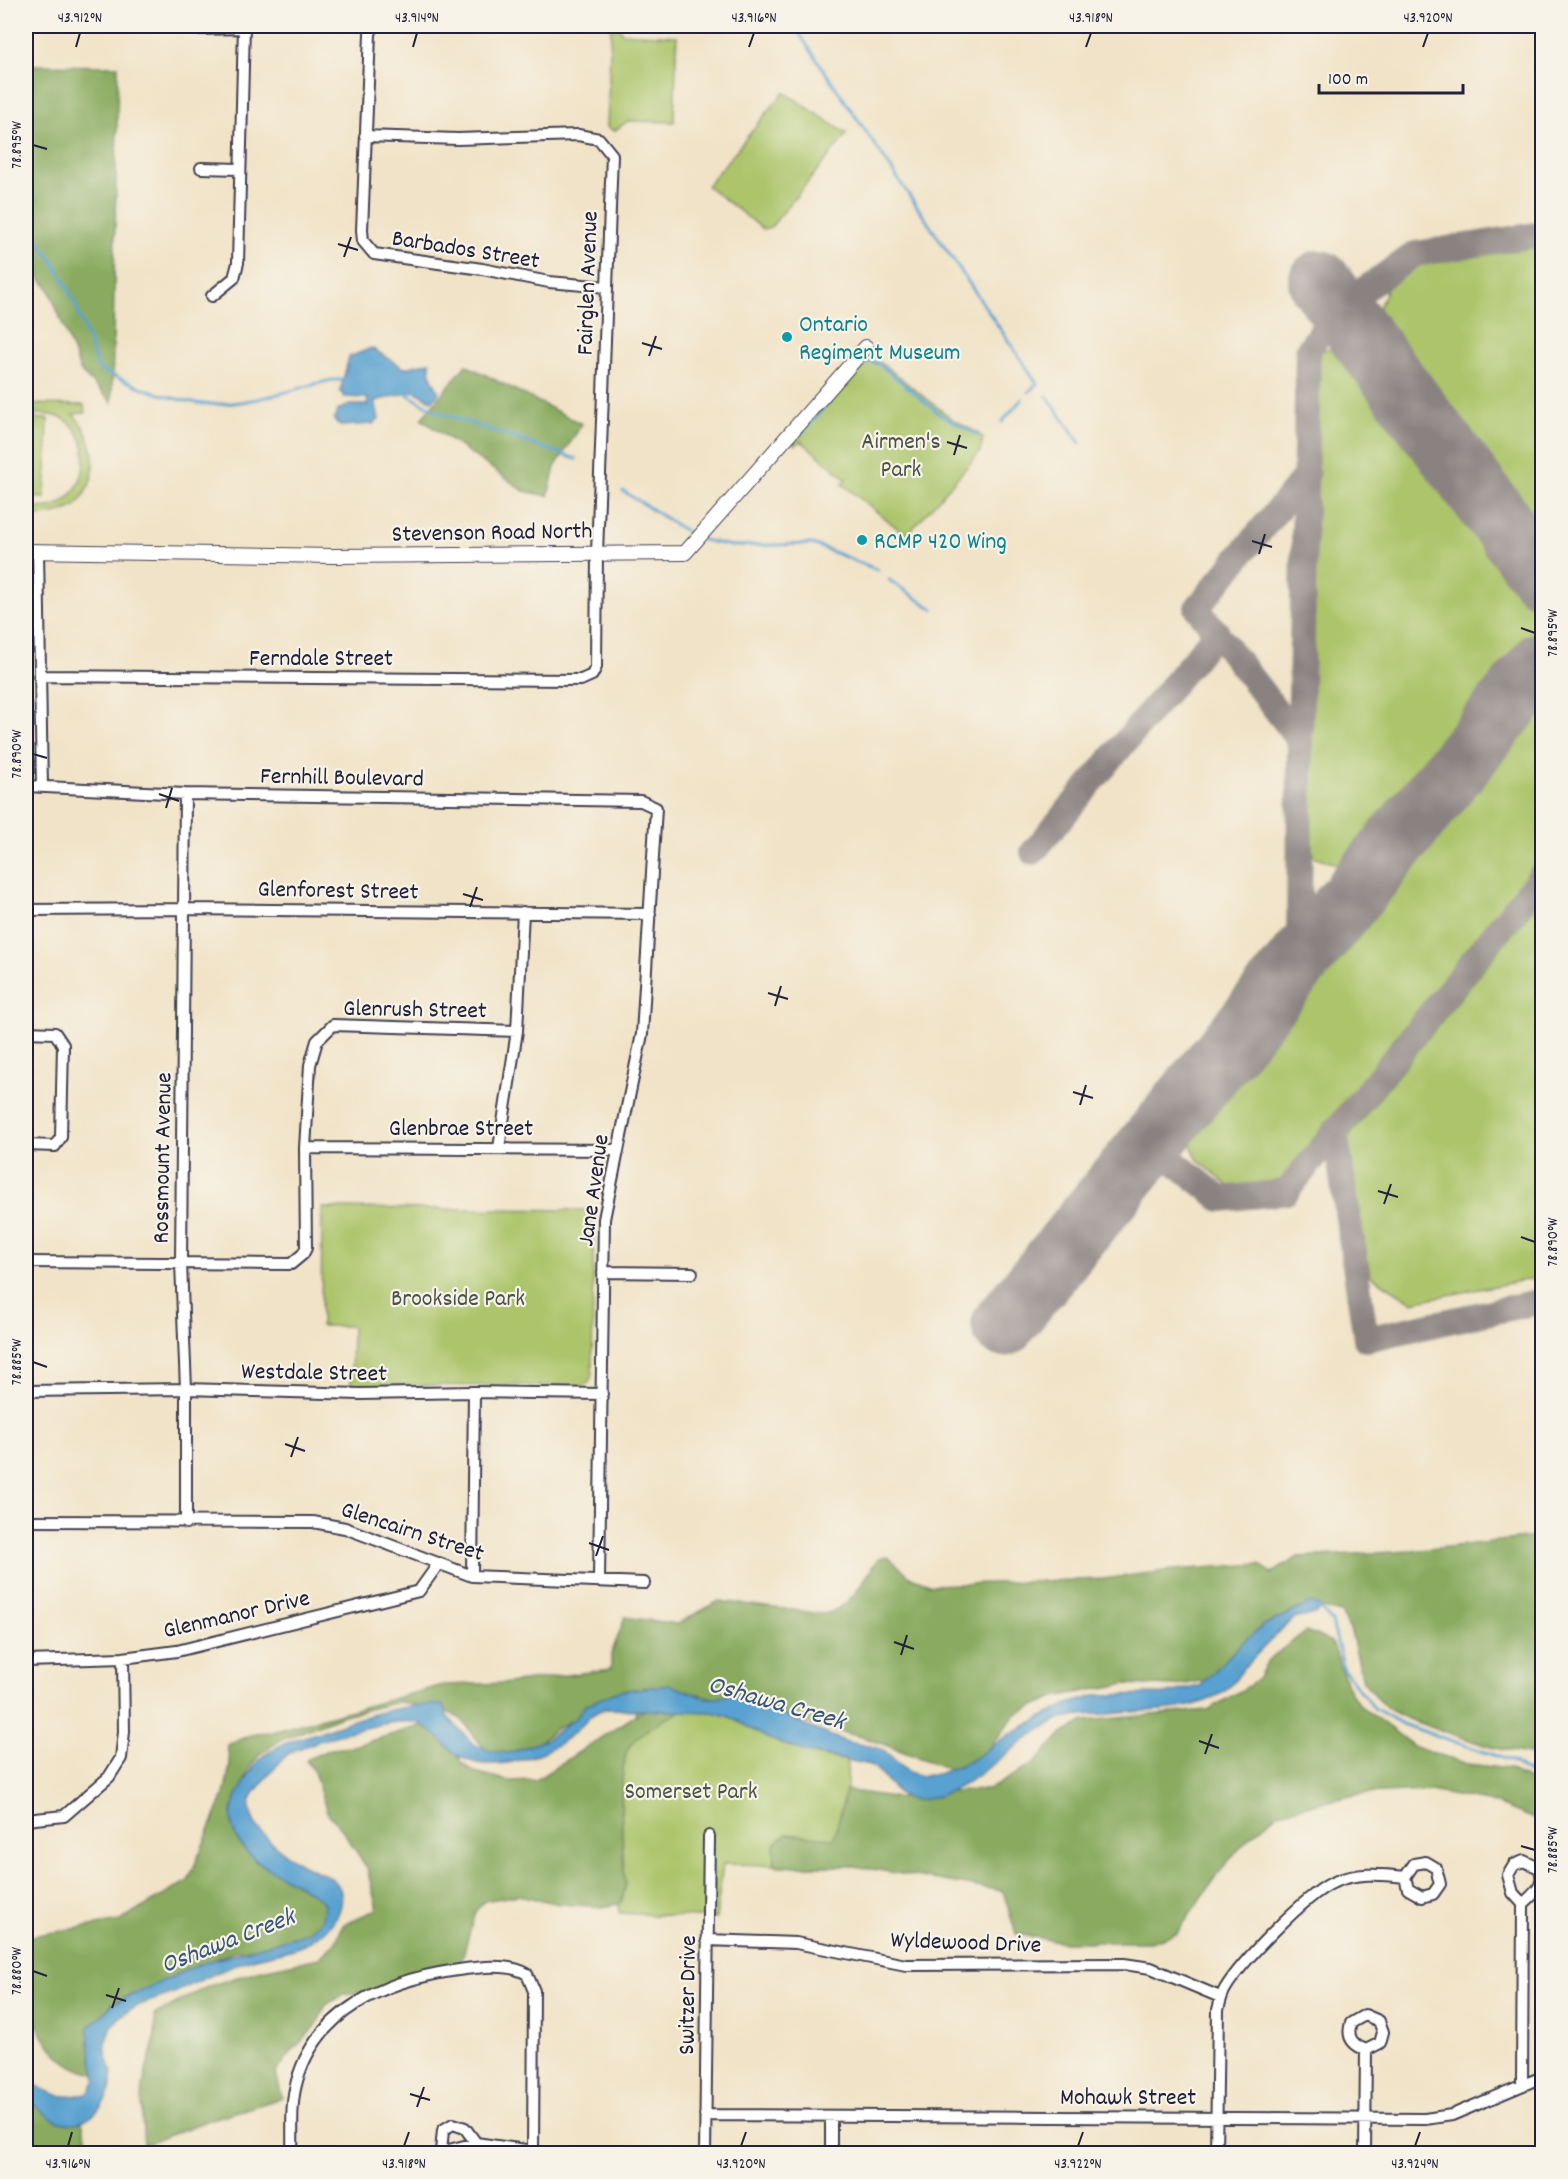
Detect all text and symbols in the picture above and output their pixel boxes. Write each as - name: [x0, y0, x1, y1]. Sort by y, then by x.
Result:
- text: 43.912°N: [58, 8, 102, 30]
- text: 43.914°N: [395, 8, 439, 30]
- text: 43.916°N: [731, 8, 777, 30]
- text: 43.918°N: [1069, 8, 1113, 30]
- text: 43.920°N: [1403, 8, 1453, 30]
- scale bar: [1319, 57, 1463, 95]
- text: 100 m: [1328, 68, 1368, 93]
- text: 78.895°W: [7, 121, 29, 169]
- street label: Fairglen Avenue: [569, 210, 609, 356]
- street label: Barbados Street: [389, 223, 542, 279]
- place label: Ontario Regiment Museum: [799, 309, 961, 371]
- marker: Ontario Regiment Museum: [780, 330, 794, 344]
- park label: Airmen's Park: [861, 426, 941, 488]
- street label: Stevenson Road North: [391, 515, 593, 553]
- place label: RCMP 420 Wing: [874, 526, 1007, 560]
- marker: RCMP 420 Wing: [855, 533, 869, 547]
- text: 78.895°W: [1543, 609, 1565, 657]
- street label: Ferndale Street: [249, 643, 393, 677]
- text: 78.890°W: [7, 729, 29, 778]
- street label: Fernhill Boulevard: [260, 761, 424, 797]
- street label: Glenforest Street: [257, 874, 419, 910]
- street label: Glenrush Street: [343, 993, 487, 1029]
- street label: Rossmount Avenue: [146, 1072, 182, 1244]
- street label: Glenbrae Street: [389, 1113, 533, 1147]
- street label: Jane Avenue: [570, 1132, 620, 1249]
- text: 78.890°W: [1543, 1217, 1565, 1266]
- park label: Brookside Park: [391, 1283, 525, 1317]
- text: 78.885°W: [7, 1338, 29, 1385]
- street label: Westdale Street: [241, 1356, 387, 1392]
- street label: Glencairn Street: [336, 1494, 488, 1572]
- street label: Glenmanor Drive: [160, 1583, 313, 1649]
- water label: Oshawa Creek: [703, 1667, 851, 1742]
- park label: Somerset Park: [624, 1776, 758, 1810]
- text: 78.885°W: [1543, 1826, 1565, 1873]
- water label: Oshawa Creek: [156, 1899, 303, 1985]
- street label: Wyldewood Drive: [890, 1924, 1042, 1964]
- street label: Switzer Drive: [671, 1935, 707, 2055]
- text: 78.880°W: [7, 1947, 29, 1995]
- street label: Mohawk Street: [1060, 2082, 1196, 2116]
- text: 43.916°N: [45, 2154, 91, 2176]
- text: 43.918°N: [382, 2154, 426, 2176]
- text: 43.920°N: [716, 2154, 766, 2176]
- text: 43.922°N: [1054, 2154, 1102, 2176]
- text: 43.924°N: [1391, 2154, 1439, 2176]

